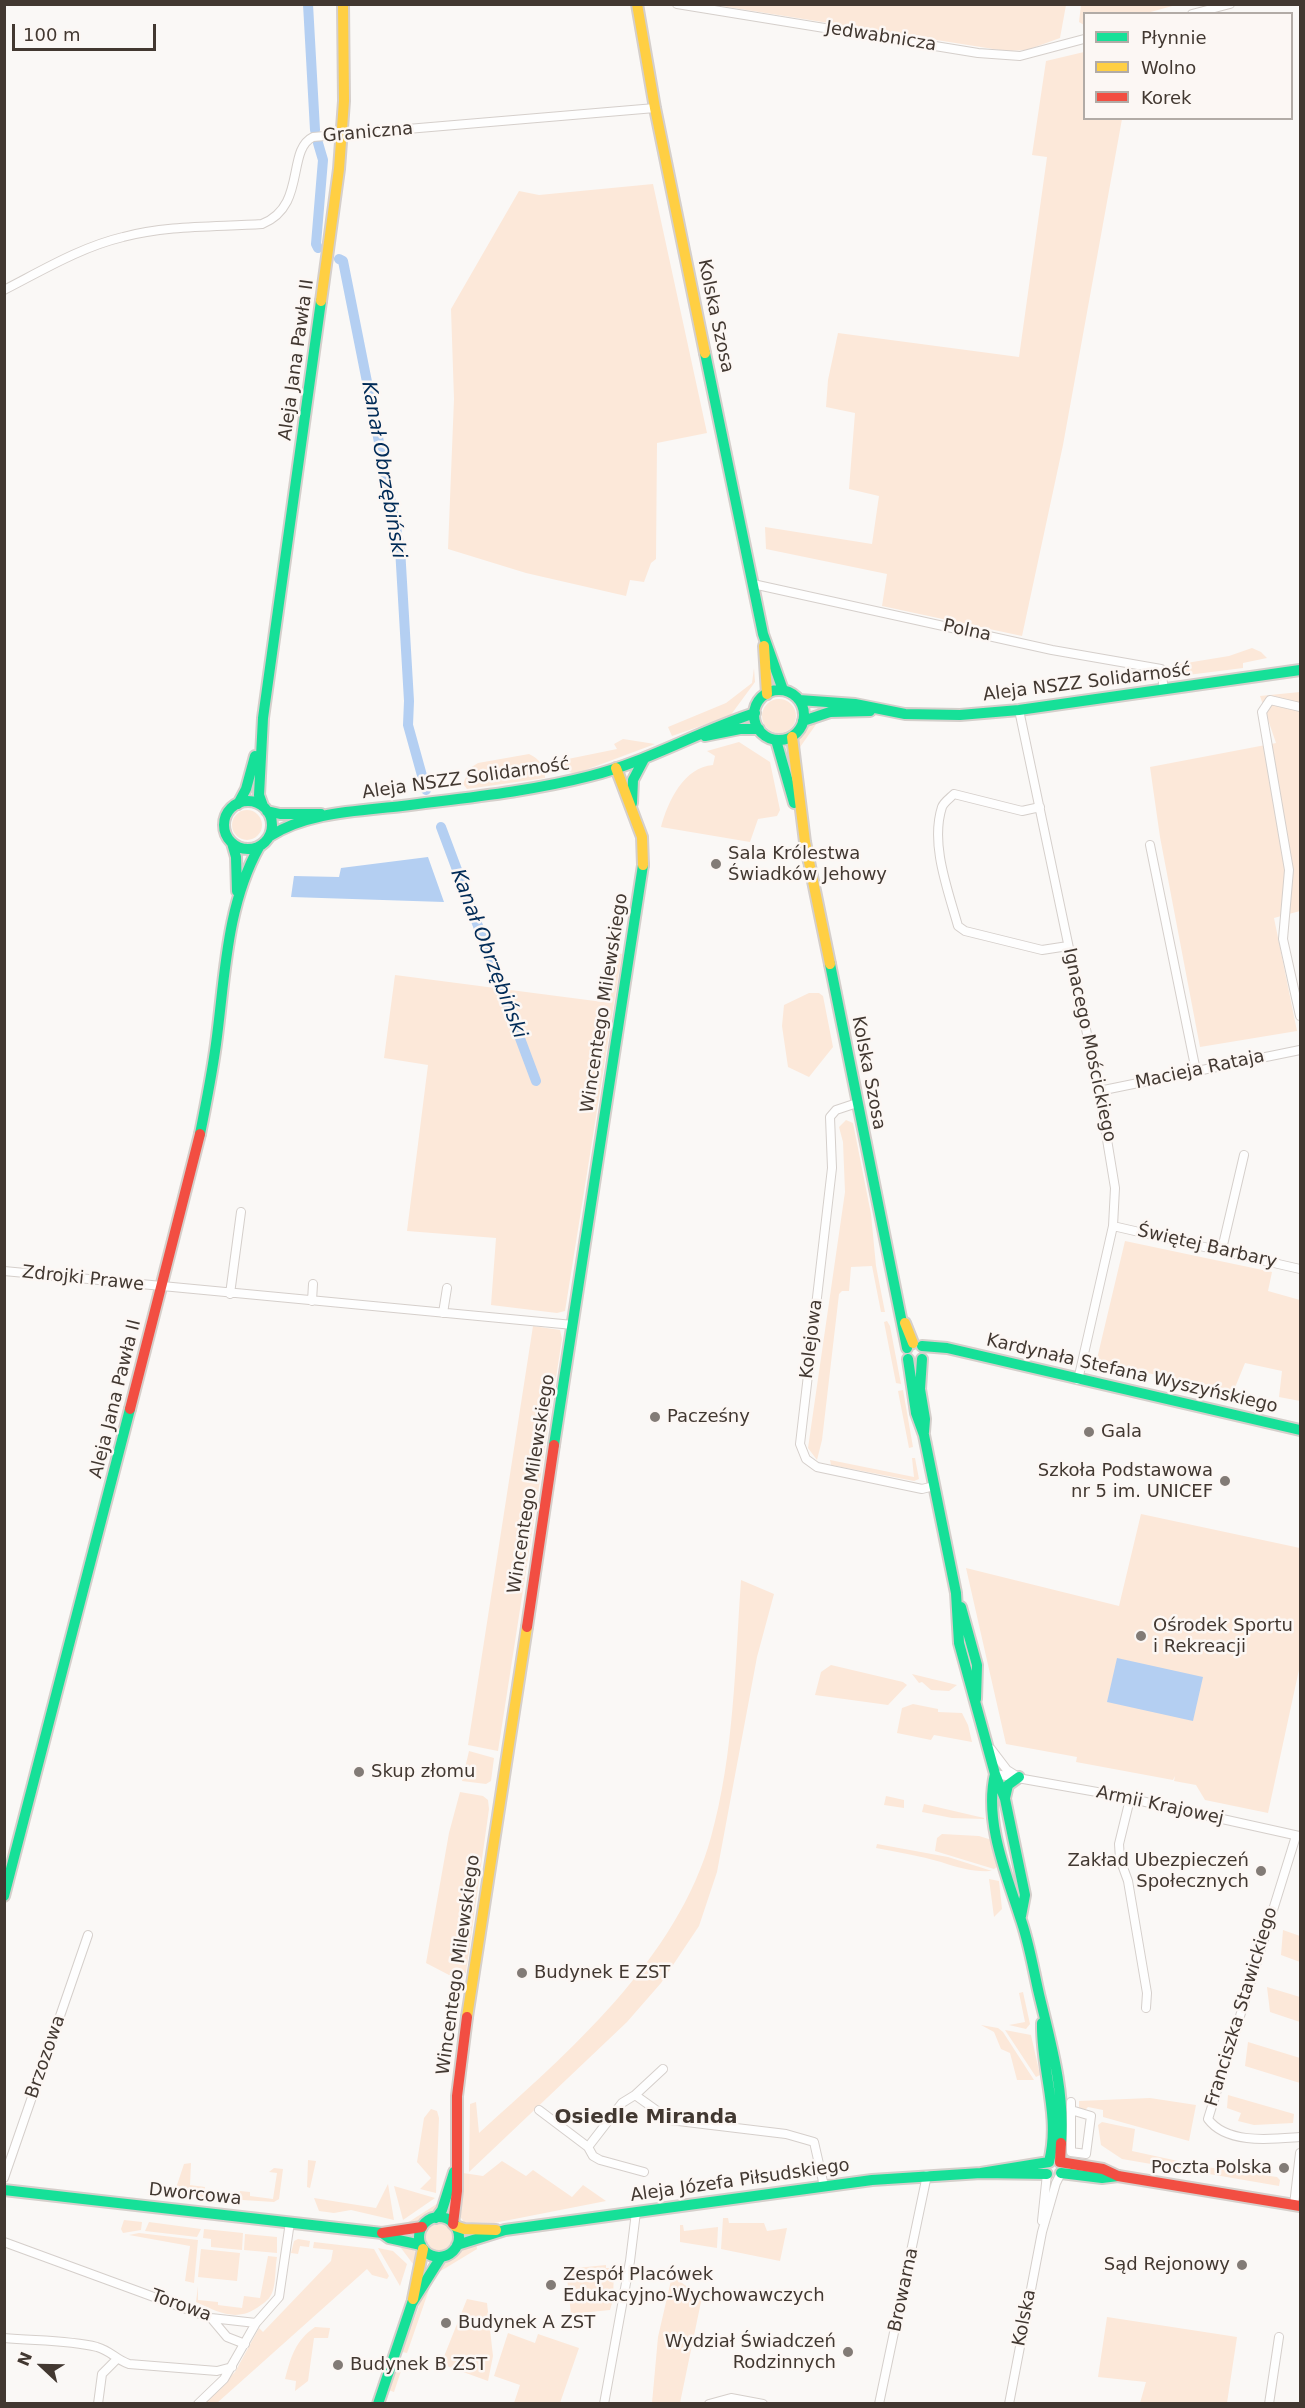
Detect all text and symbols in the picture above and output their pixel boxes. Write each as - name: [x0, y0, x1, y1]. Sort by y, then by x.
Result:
- scale bar: [15, 12, 159, 50]
- legend: [1083, 12, 1293, 120]
- street label: Jedwabnicza: [824, 18, 938, 56]
- text: 100 m: [23, 24, 81, 45]
- text: Płynnie: [1141, 27, 1207, 48]
- text: Wolno: [1141, 57, 1196, 78]
- text: Korek: [1141, 87, 1191, 108]
- street label: Graniczna: [322, 118, 414, 148]
- street label: Kolska Szosa: [692, 257, 738, 375]
- street label: Aleja Jana Pawła II: [275, 278, 319, 442]
- water label: Kanał Obrzębiński: [356, 379, 410, 561]
- street label: Polna: [941, 615, 993, 647]
- street label: Aleja NSZZ Solidarność: [982, 660, 1192, 706]
- street label: Aleja NSZZ Solidarność: [361, 754, 571, 804]
- place label: Sala Królestwa Świadków Jehowy: [728, 843, 887, 886]
- marker: Sala Królestwa Świadków Jehowy: [709, 857, 723, 871]
- water label: Kanał Obrzębiński: [445, 866, 531, 1042]
- street label: Wincentego Milewskiego: [577, 892, 633, 1114]
- street label: Ignacego Mościckiego: [1058, 946, 1120, 1144]
- street label: Kolska Szosa: [846, 1014, 890, 1132]
- street label: Macieja Rataja: [1133, 1046, 1267, 1094]
- street label: Świętej Barbary: [1135, 1220, 1279, 1274]
- street label: Zdrojki Prawe: [21, 1262, 145, 1296]
- street label: Kolejowa: [796, 1298, 828, 1380]
- street label: Aleja Jana Pawła II: [86, 1317, 146, 1481]
- street label: Kardynała Stefana Wyszyńskiego: [984, 1330, 1280, 1418]
- street label: Wincentego Milewskiego: [504, 1373, 560, 1595]
- place label: Pacześny: [667, 1406, 750, 1428]
- marker: Pacześny: [648, 1410, 662, 1424]
- place label: Gala: [1101, 1421, 1142, 1443]
- marker: Gala: [1082, 1425, 1096, 1439]
- place label: Szkoła Podstawowa nr 5 im. UNICEF: [1038, 1460, 1213, 1502]
- marker: Szkoła Podstawowa nr 5 im. UNICEF: [1218, 1474, 1232, 1488]
- place label: Ośrodek Sportu i Rekreacji: [1153, 1615, 1293, 1658]
- marker: Ośrodek Sportu i Rekreacji: [1134, 1629, 1148, 1643]
- place label: Skup złomu: [371, 1761, 475, 1783]
- marker: Skup złomu: [352, 1765, 366, 1779]
- street label: Armii Krajowej: [1094, 1782, 1226, 1830]
- place label: Zakład Ubezpieczeń Społecznych: [1067, 1850, 1249, 1892]
- street label: Wincentego Milewskiego: [433, 1854, 485, 2076]
- marker: Zakład Ubezpieczeń Społecznych: [1254, 1864, 1268, 1878]
- street label: Franciszka Stawickiego: [1201, 1905, 1283, 2109]
- place label: Budynek E ZST: [534, 1962, 670, 1984]
- marker: Budynek E ZST: [515, 1966, 529, 1980]
- street label: Brzozowa: [22, 2013, 70, 2101]
- district label: Osiedle Miranda: [554, 2106, 738, 2130]
- street label: Aleja Józefa Piłsudskiego: [629, 2155, 851, 2207]
- place label: Poczta Polska: [1151, 2157, 1272, 2179]
- marker: Poczta Polska: [1277, 2161, 1291, 2175]
- street label: Dworcowa: [147, 2179, 243, 2211]
- street label: Browarna: [885, 2246, 923, 2334]
- place label: Sąd Rejonowy: [1104, 2254, 1230, 2276]
- marker: Sąd Rejonowy: [1235, 2258, 1249, 2272]
- place label: Zespół Placówek Edukacyjno-Wychowawczych: [563, 2264, 825, 2306]
- marker: Zespół Placówek Edukacyjno-Wychowawczych: [544, 2278, 558, 2292]
- street label: Torowa: [148, 2285, 214, 2327]
- street label: Kolska: [1009, 2288, 1041, 2348]
- place label: Budynek A ZST: [458, 2312, 595, 2334]
- marker: Budynek A ZST: [439, 2316, 453, 2330]
- place label: Wydział Świadczeń Rodzinnych: [665, 2331, 836, 2374]
- north arrow: [12, 2336, 72, 2396]
- marker: Wydział Świadczeń Rodzinnych: [841, 2345, 855, 2359]
- text: N: [14, 2349, 36, 2369]
- place label: Budynek B ZST: [350, 2354, 487, 2376]
- marker: Budynek B ZST: [331, 2358, 345, 2372]

